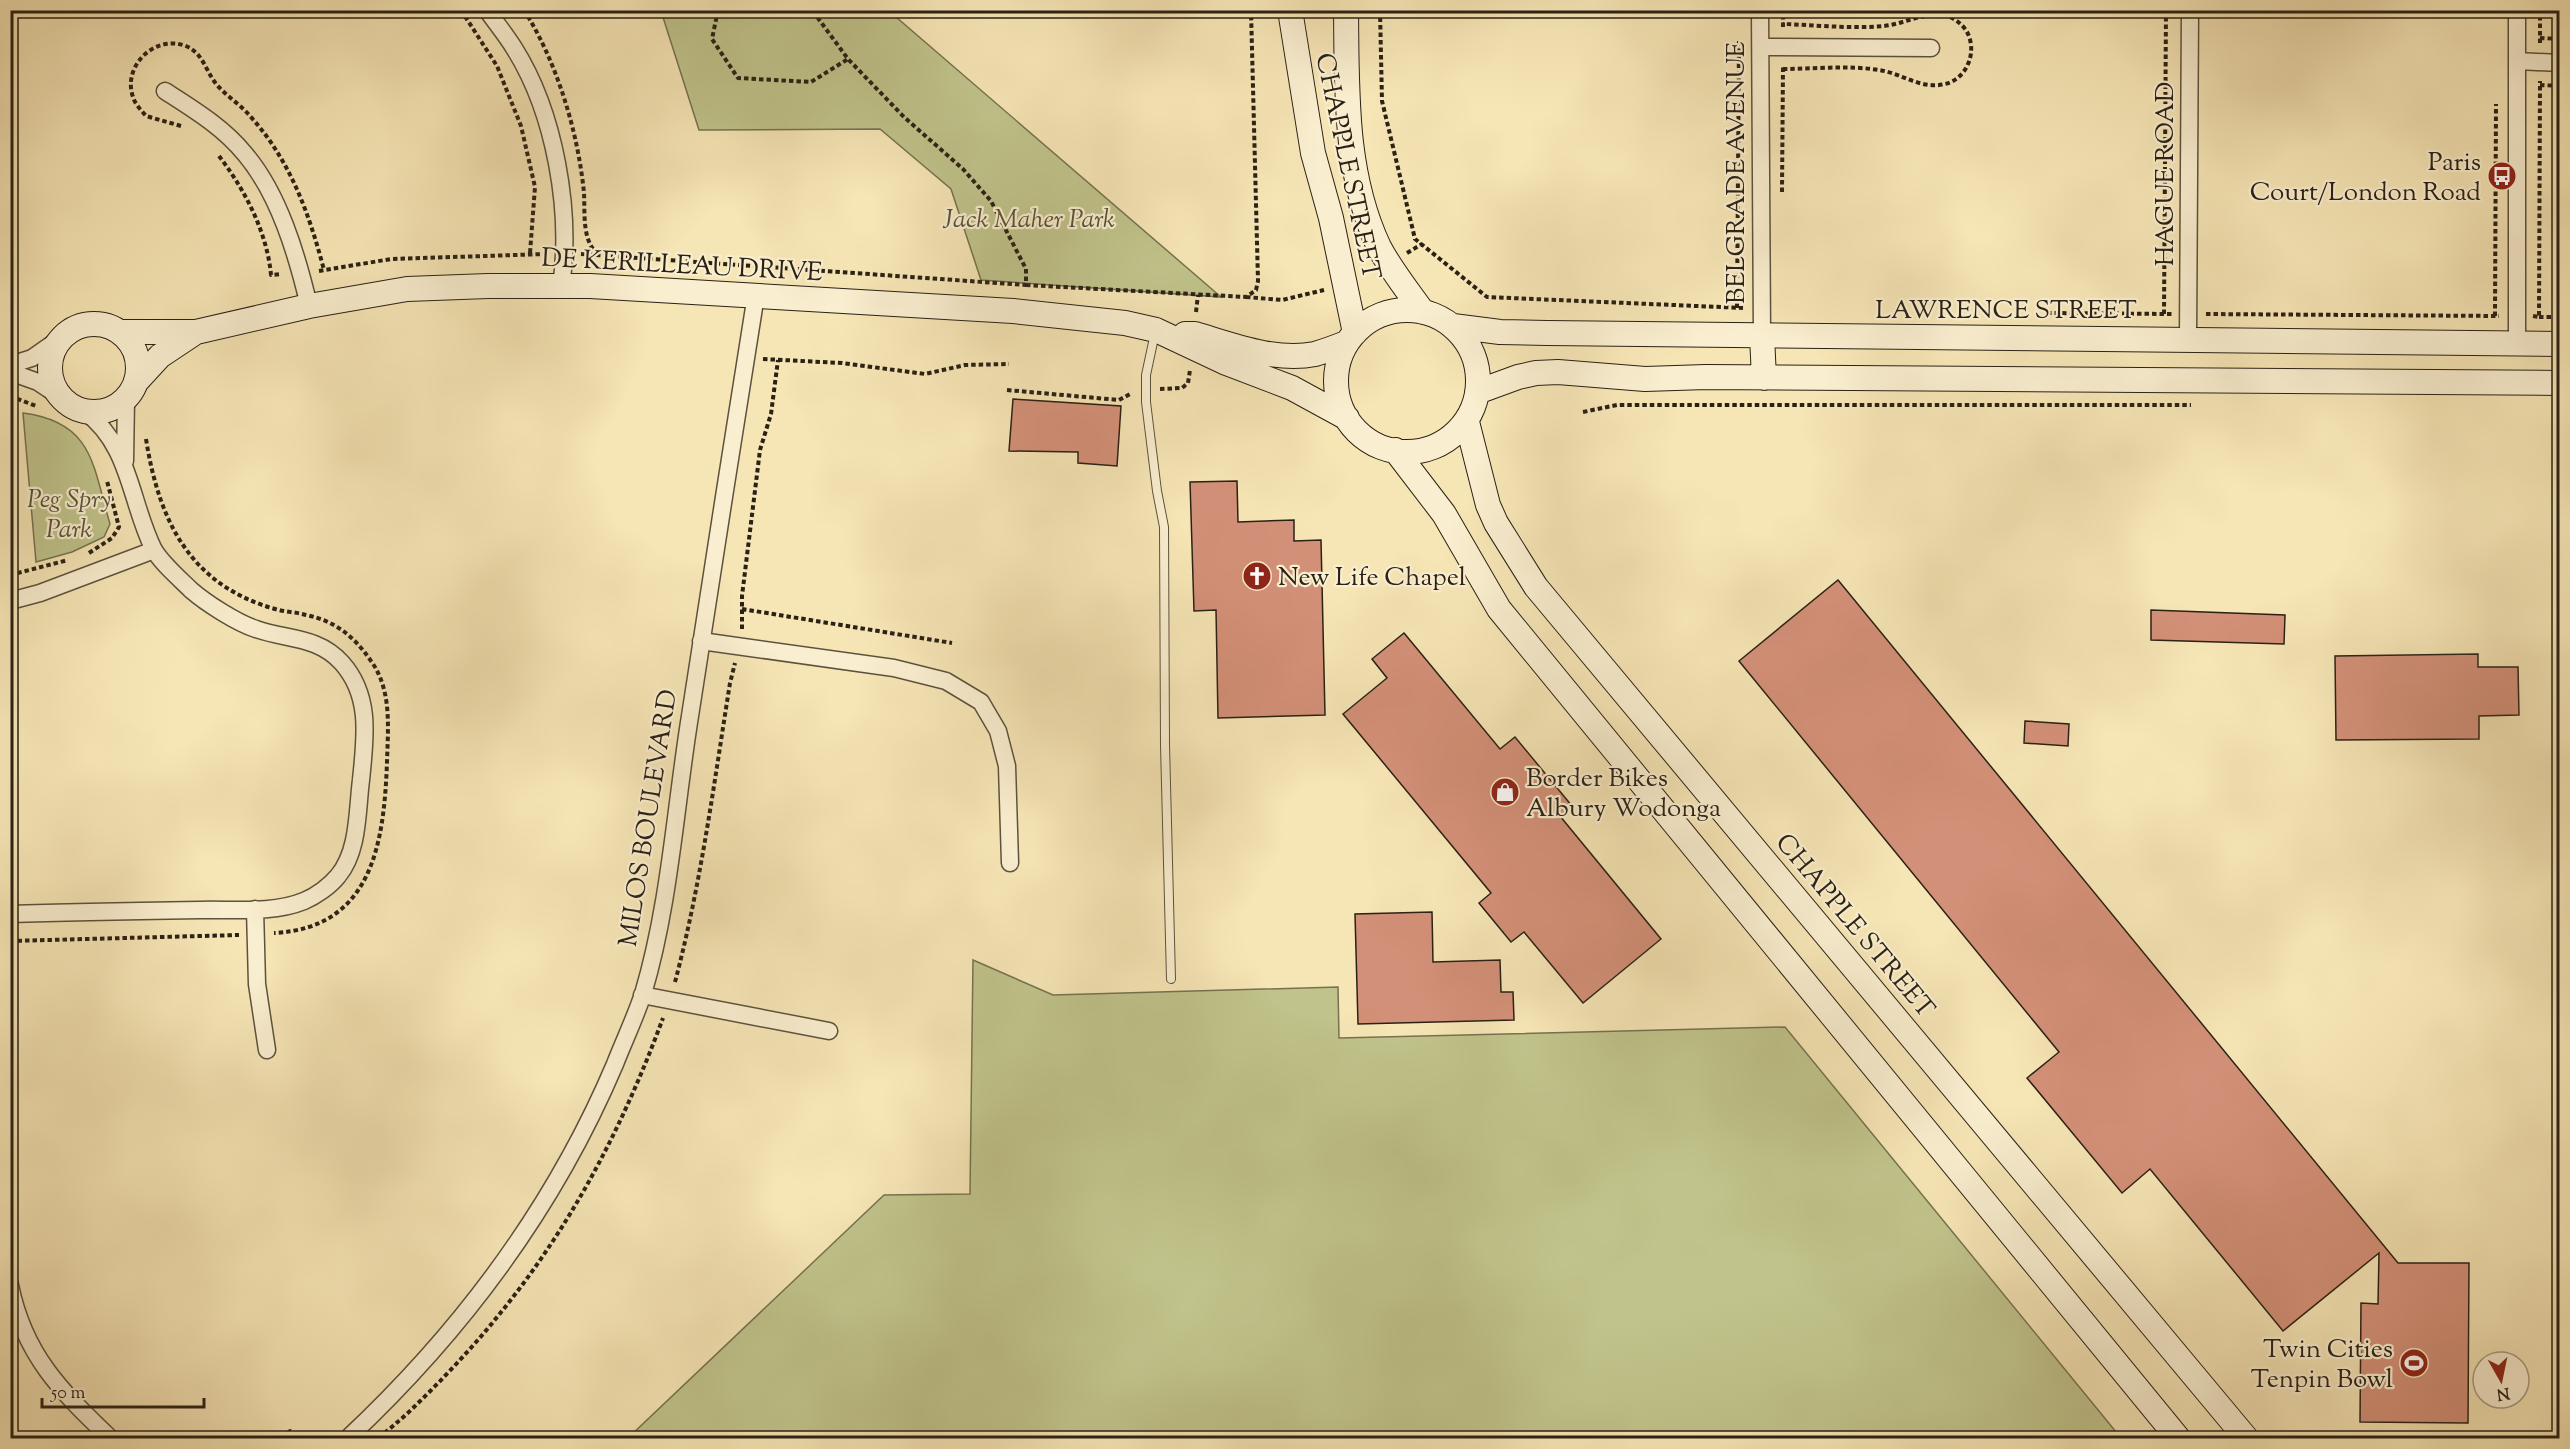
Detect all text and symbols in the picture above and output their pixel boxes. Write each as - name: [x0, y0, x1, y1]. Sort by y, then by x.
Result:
- street label: BELGRADE AVENUE: [1719, 41, 1756, 304]
- street label: CHAPPLE STREET: [1304, 50, 1389, 283]
- street label: HAGUE ROAD: [2148, 82, 2185, 266]
- place label: Paris Court/London Road: [2250, 145, 2481, 212]
- bus stop icon: Paris Court/London Road: [2486, 160, 2518, 192]
- park label: Jack Maher Park: [942, 202, 1115, 239]
- street label: DE KERILLEAU DRIVE: [540, 241, 824, 292]
- street label: LAWRENCE STREET: [1875, 293, 2137, 330]
- park label: Peg Spry Park: [27, 482, 111, 549]
- church icon: New Life Chapel: [1241, 560, 1273, 592]
- place label: New Life Chapel: [1278, 560, 1466, 597]
- street label: MILOS BOULEVARD: [611, 687, 688, 950]
- place label: Border Bikes Albury Wodonga: [1526, 761, 1721, 828]
- shop icon: Border Bikes Albury Wodonga: [1489, 776, 1521, 808]
- street label: CHAPPLE STREET: [1766, 826, 1943, 1027]
- place label: Twin Cities Tenpin Bowl: [2251, 1332, 2393, 1399]
- sports icon: Twin Cities Tenpin Bowl: [2398, 1347, 2430, 1379]
- north arrow: [2471, 1350, 2531, 1410]
- scale bar: [42, 1371, 204, 1409]
- text: N: [2495, 1380, 2511, 1405]
- text: 50 m: [50, 1381, 86, 1407]

